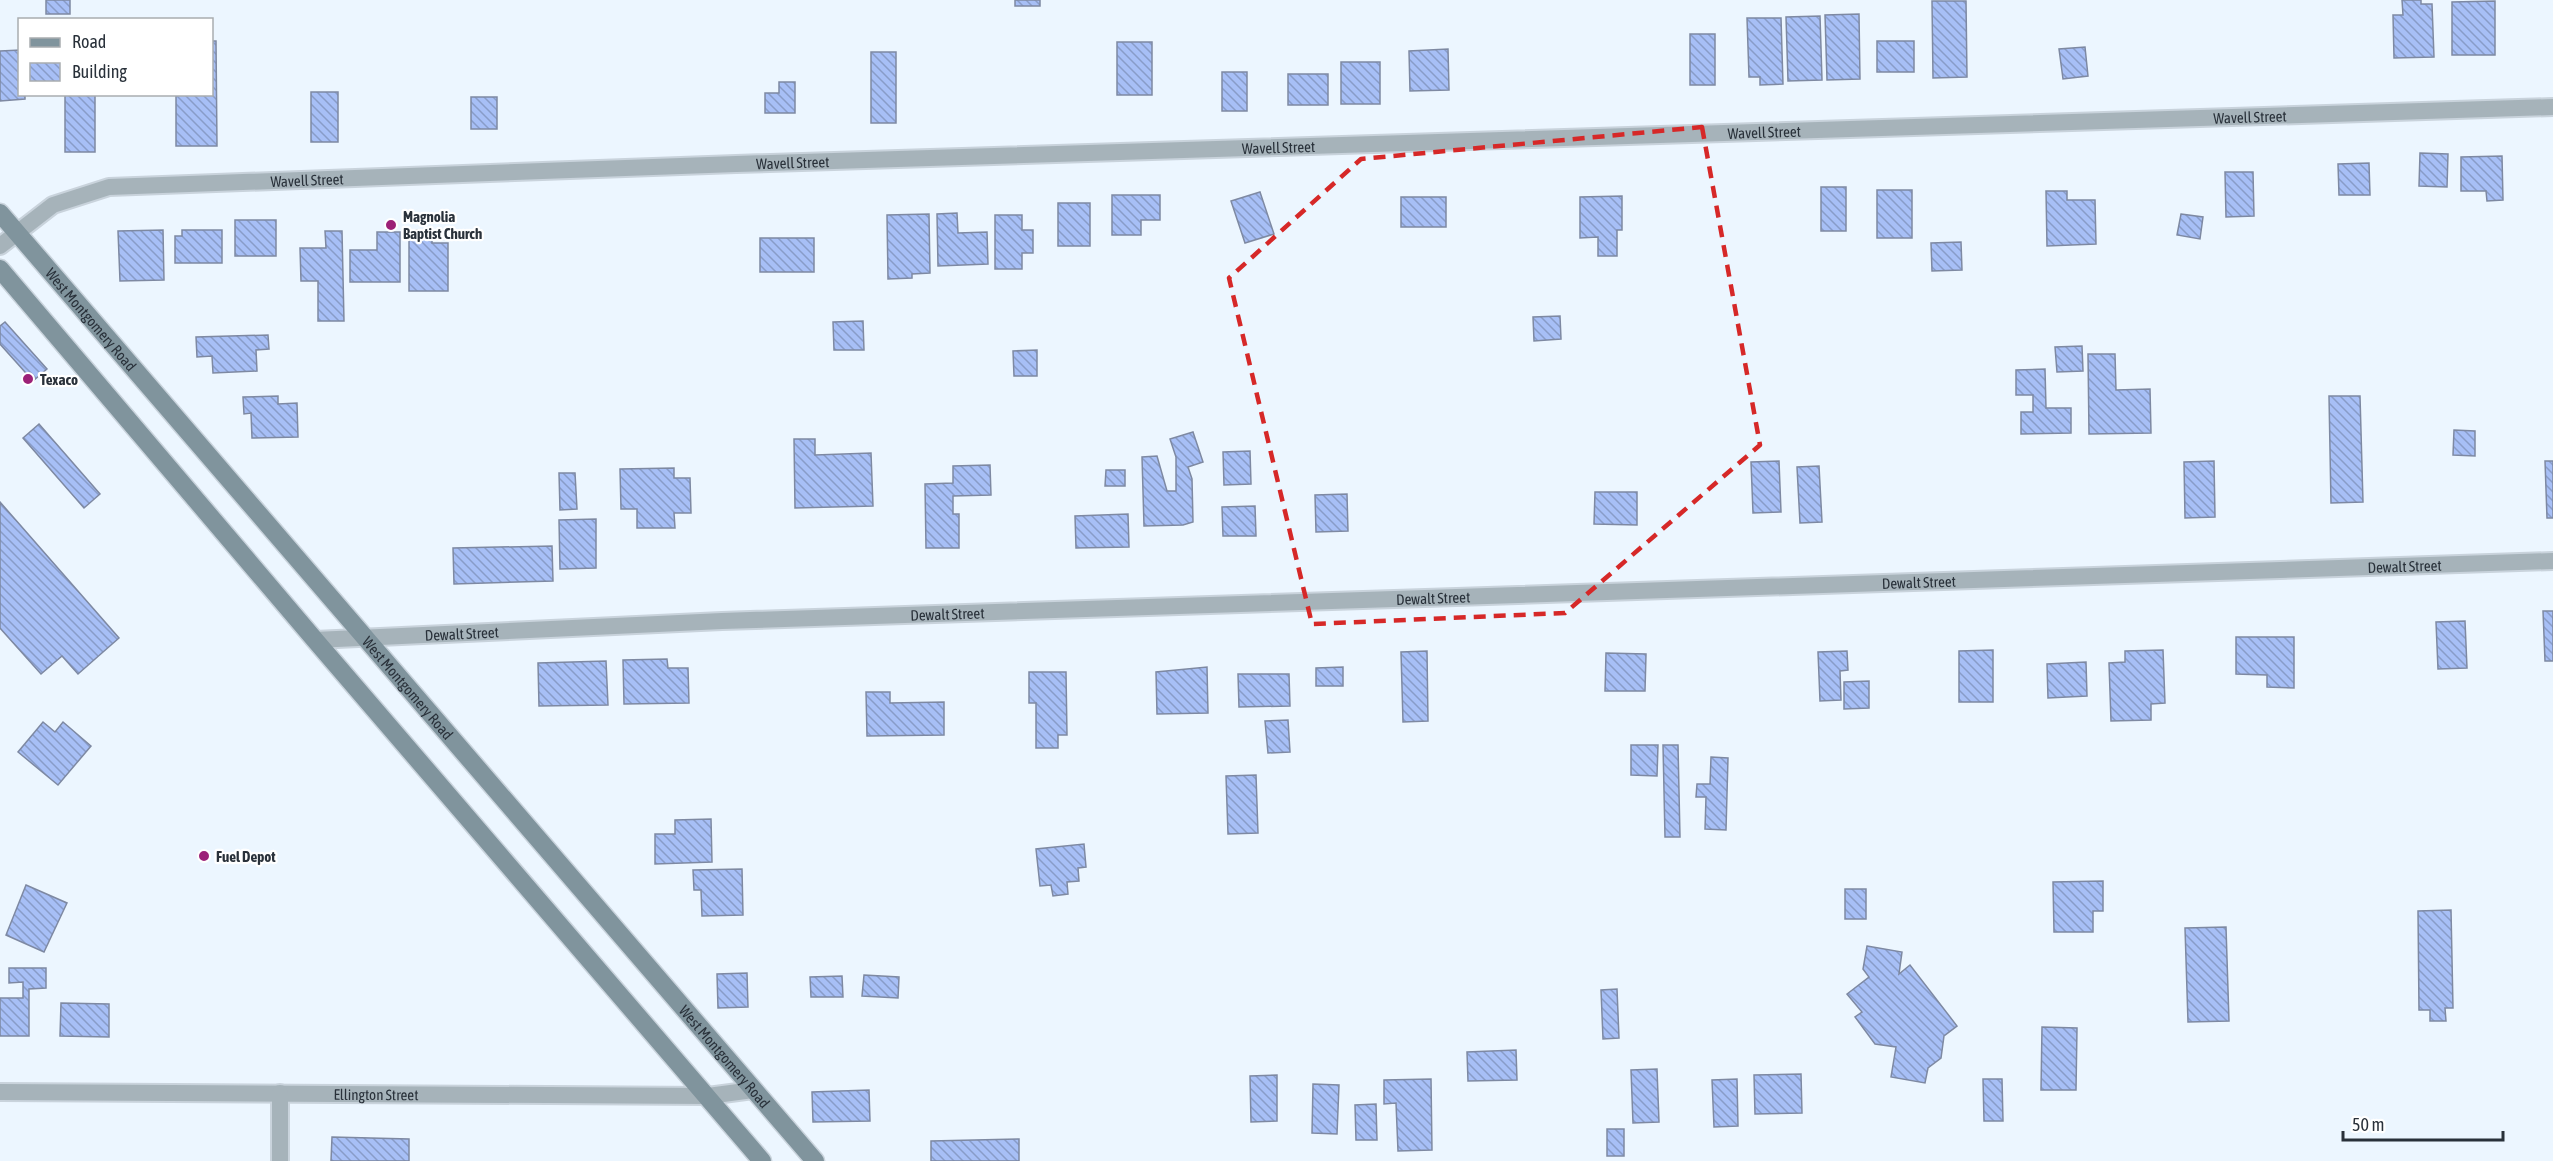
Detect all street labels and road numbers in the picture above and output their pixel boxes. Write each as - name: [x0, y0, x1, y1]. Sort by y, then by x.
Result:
- street label: Wavell Street: [2213, 107, 2287, 126]
- street label: Wavell Street: [1727, 122, 1801, 141]
- street label: Wavell Street: [1242, 137, 1315, 157]
- street label: Wavell Street: [756, 153, 830, 172]
- street label: Wavell Street: [270, 170, 344, 190]
- street label: West Montgomery Road: [42, 264, 140, 374]
- street label: Dewalt Street: [2367, 556, 2442, 576]
- street label: Dewalt Street: [1882, 572, 1956, 591]
- street label: Dewalt Street: [1396, 588, 1471, 607]
- street label: Dewalt Street: [910, 604, 985, 623]
- street label: Dewalt Street: [424, 623, 499, 643]
- street label: West Montgomery Road: [359, 633, 457, 742]
- street label: West Montgomery Road: [676, 1001, 774, 1111]
- street label: Ellington Street: [333, 1085, 419, 1103]

